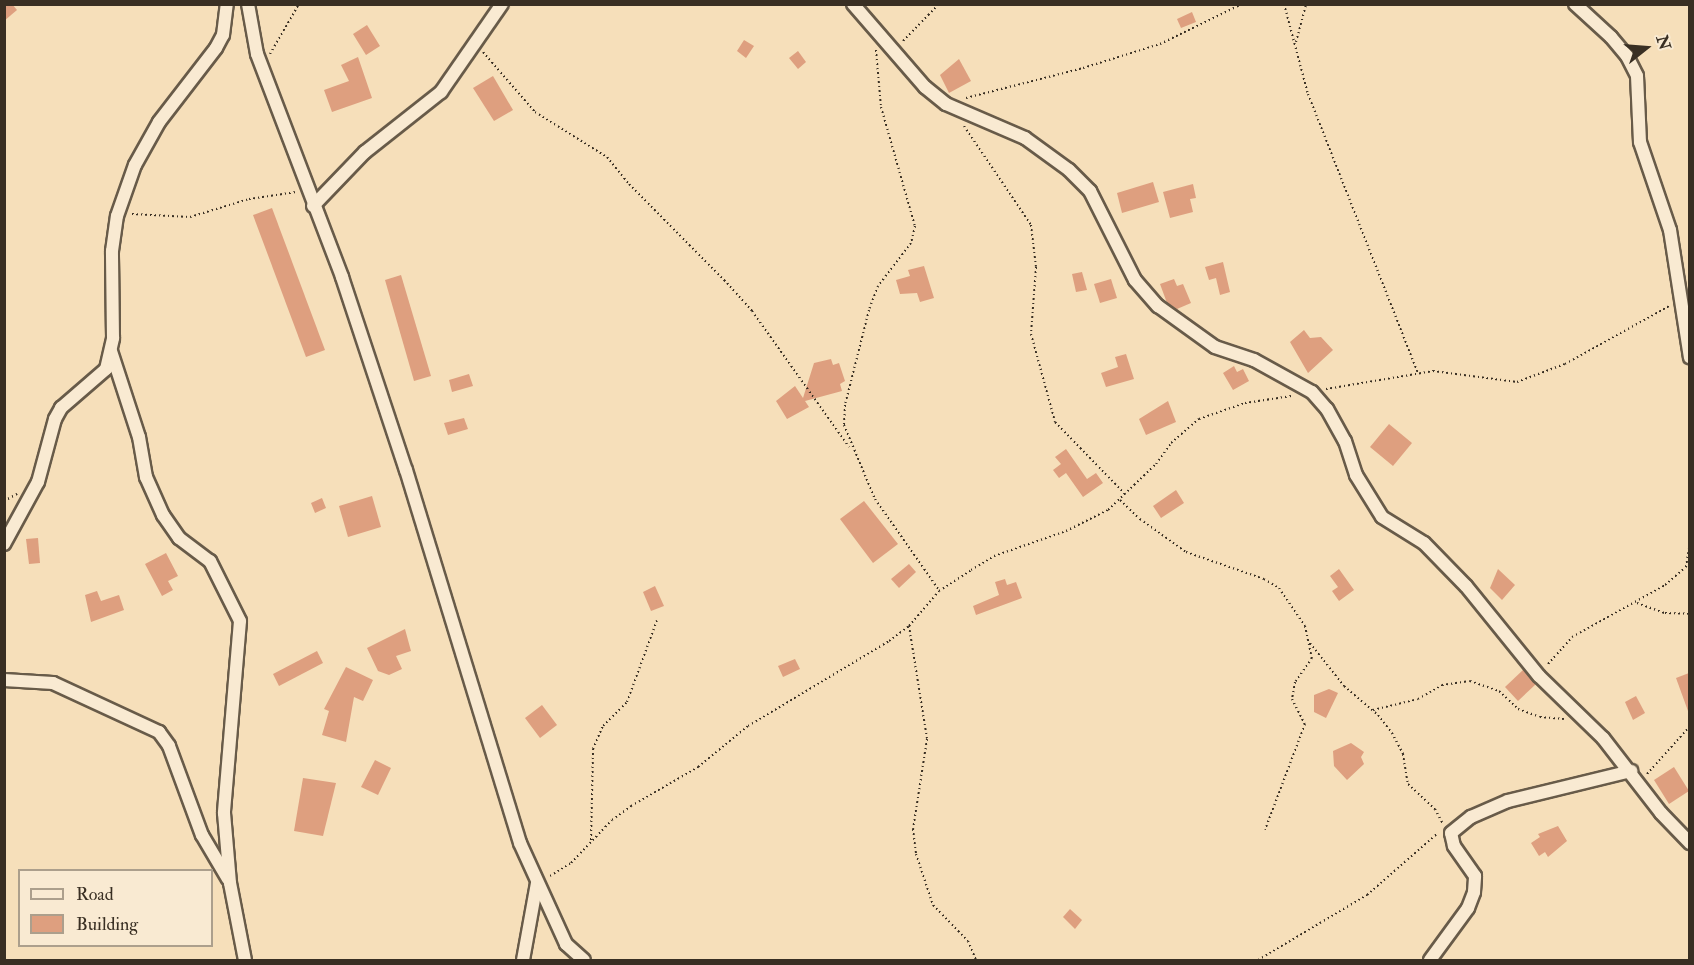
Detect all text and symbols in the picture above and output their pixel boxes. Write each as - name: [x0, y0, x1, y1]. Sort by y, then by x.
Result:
- north arrow: [1616, 18, 1676, 78]
- text: N: [1652, 33, 1675, 53]
- legend: [18, 869, 213, 947]
- text: Road: [76, 883, 114, 906]
- text: Building: [76, 913, 138, 936]

